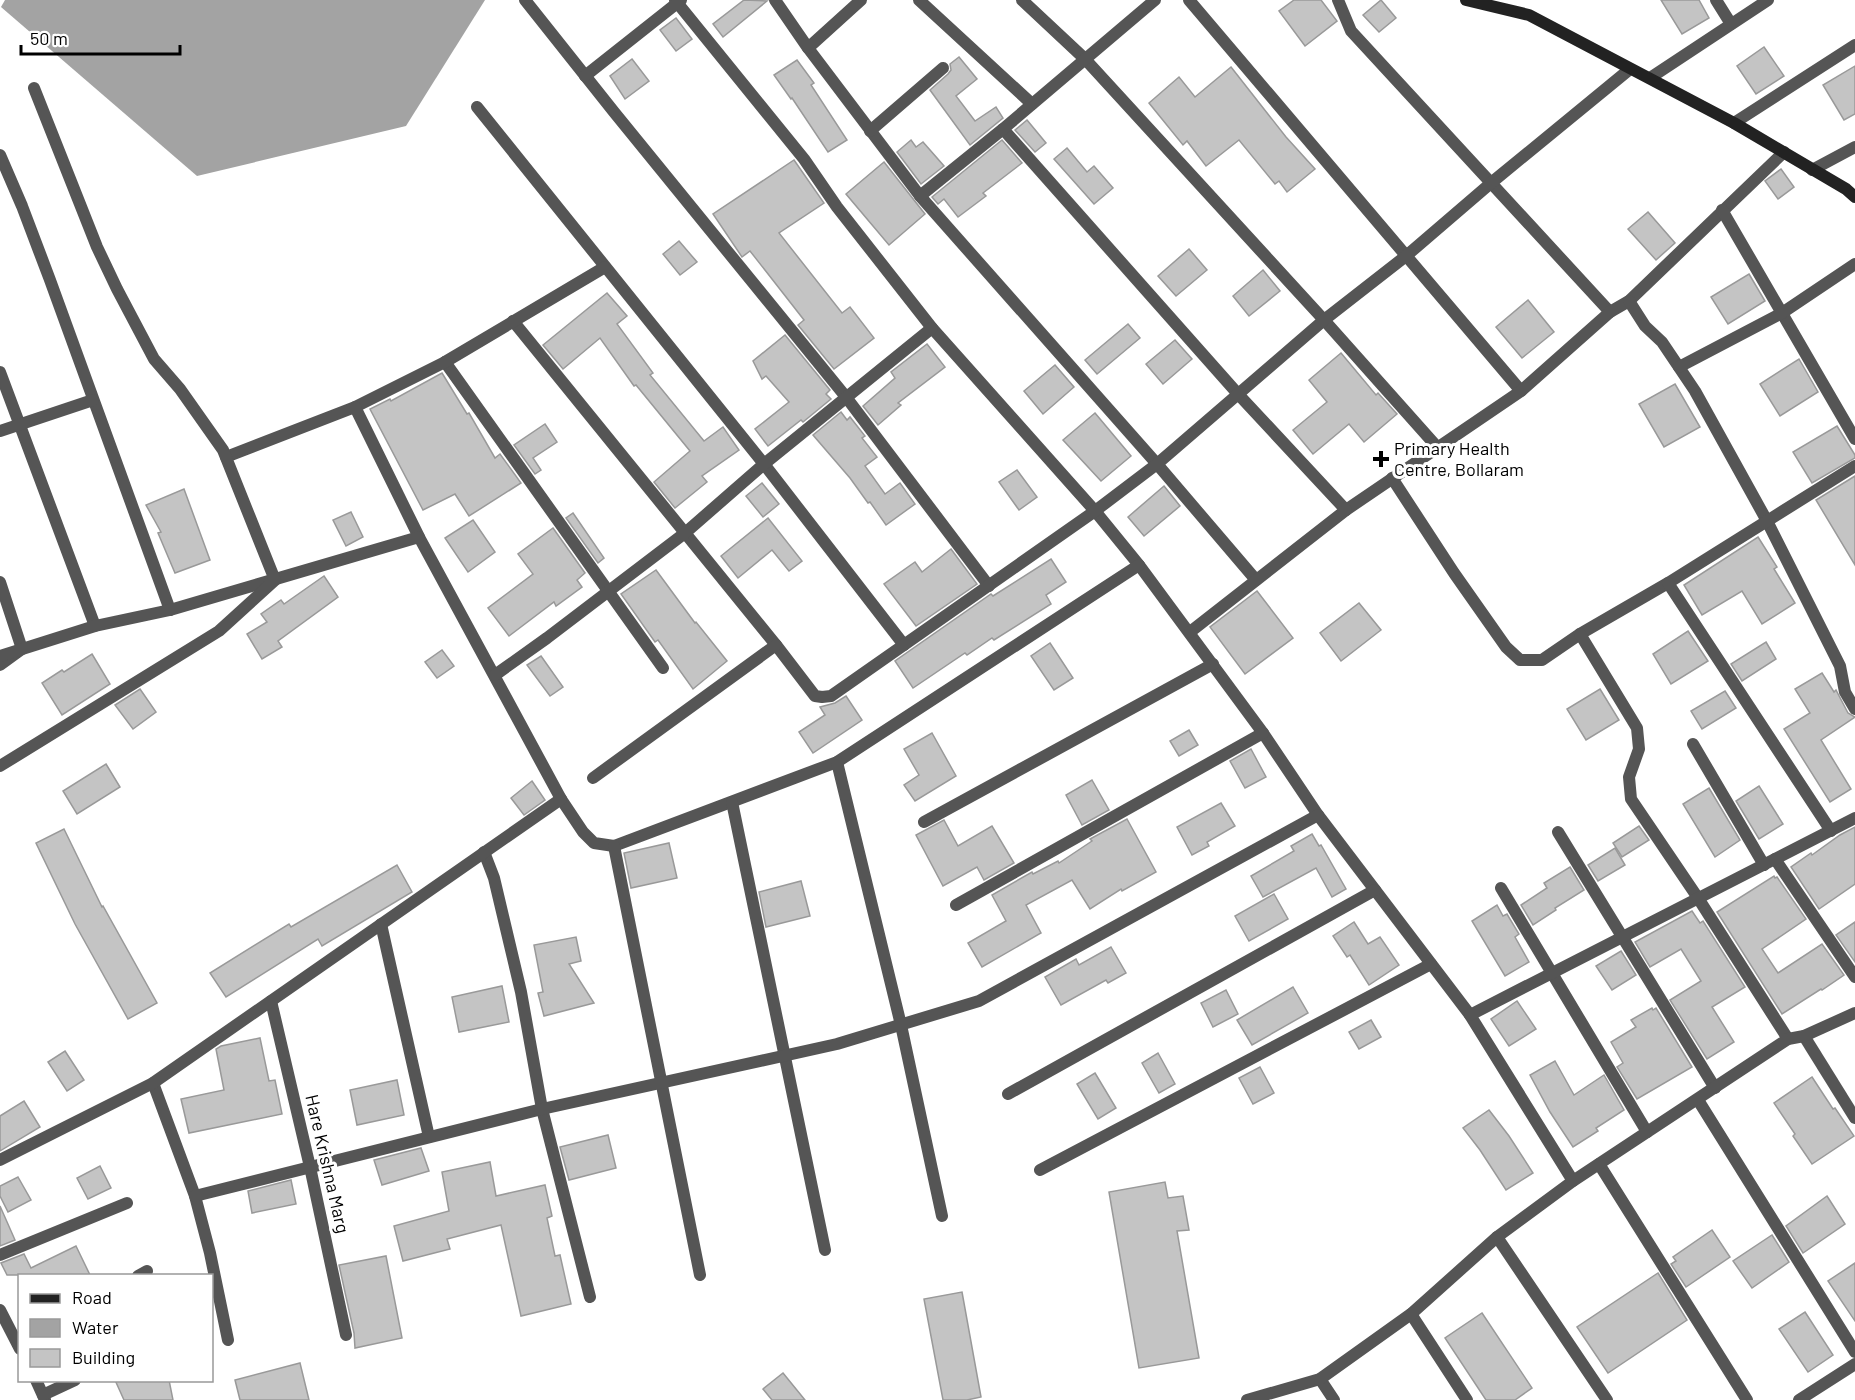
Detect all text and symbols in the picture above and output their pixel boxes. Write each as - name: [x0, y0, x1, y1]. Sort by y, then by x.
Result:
- scale bar: [21, 18, 180, 56]
- text: 50 m: [30, 27, 68, 49]
- place label: Primary Health Centre, Bollaram: [1394, 437, 1524, 480]
- marker: Primary Health Centre, Bollaram: [1372, 450, 1390, 468]
- street label: Hare Krishna Marg: [301, 1092, 355, 1235]
- legend: [18, 1274, 213, 1382]
- text: Road: [72, 1286, 112, 1308]
- text: Water: [72, 1316, 119, 1338]
- text: Building: [72, 1346, 135, 1368]

